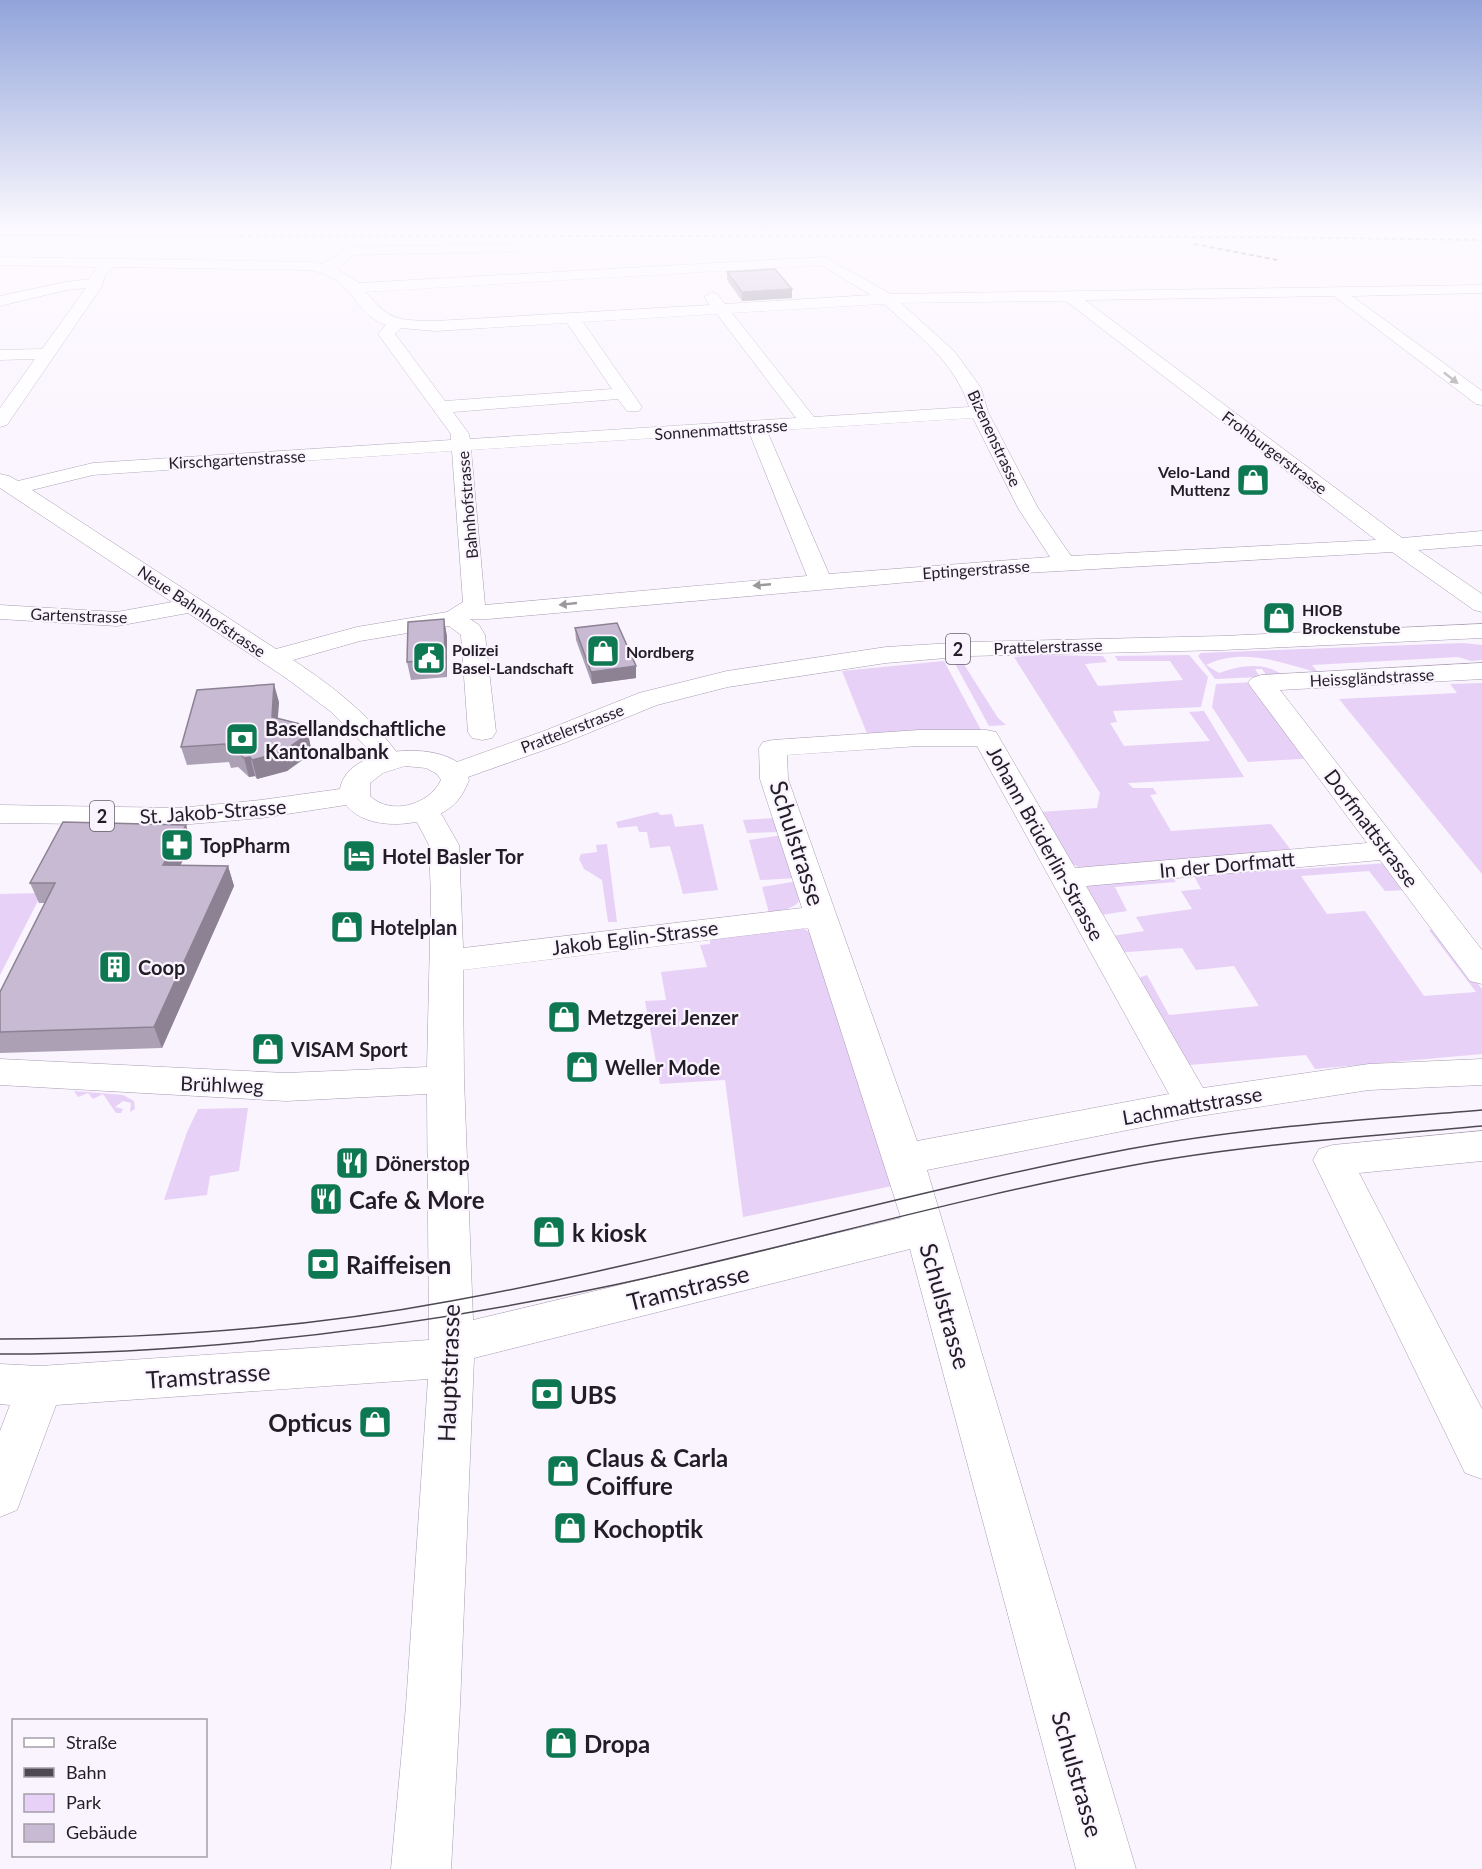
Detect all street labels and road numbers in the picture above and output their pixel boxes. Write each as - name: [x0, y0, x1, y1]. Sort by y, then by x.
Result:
- street label: Bizenenstrasse: [964, 387, 1026, 489]
- street label: Frohburgerstrasse: [1219, 406, 1331, 498]
- street label: Sonnenmattstrasse: [654, 415, 788, 443]
- street label: Kirschgartenstrasse: [168, 446, 306, 472]
- street label: Bahnhofstrasse: [453, 450, 481, 560]
- street label: Eptingerstrasse: [922, 556, 1030, 582]
- street label: Neue Bahnhofstrasse: [135, 561, 269, 661]
- street label: Gartenstrasse: [30, 604, 128, 626]
- road number: 2: [946, 634, 970, 664]
- street label: Prattelerstrasse: [993, 635, 1103, 657]
- street label: Heissgländstrasse: [1309, 664, 1435, 690]
- street label: Prattelerstrasse: [518, 700, 626, 756]
- street label: Johann Brüderlin-Strasse: [982, 742, 1110, 944]
- street label: Dorfmattstrasse: [1320, 764, 1424, 892]
- street label: Schulstrasse: [764, 777, 832, 909]
- street label: St. Jakob-Strasse: [139, 794, 287, 828]
- road number: 2: [90, 801, 114, 831]
- street label: In der Dorfmatt: [1158, 846, 1296, 882]
- street label: Jakob Eglin-Strasse: [550, 915, 720, 959]
- street label: Brühlweg: [180, 1071, 264, 1097]
- street label: Lachmattstrasse: [1120, 1081, 1264, 1129]
- street label: Schulstrasse: [914, 1240, 978, 1372]
- street label: Tramstrasse: [624, 1258, 752, 1316]
- street label: Hauptstrasse: [431, 1303, 465, 1443]
- street label: Tramstrasse: [145, 1356, 271, 1394]
- street label: Schulstrasse: [1046, 1708, 1110, 1840]

